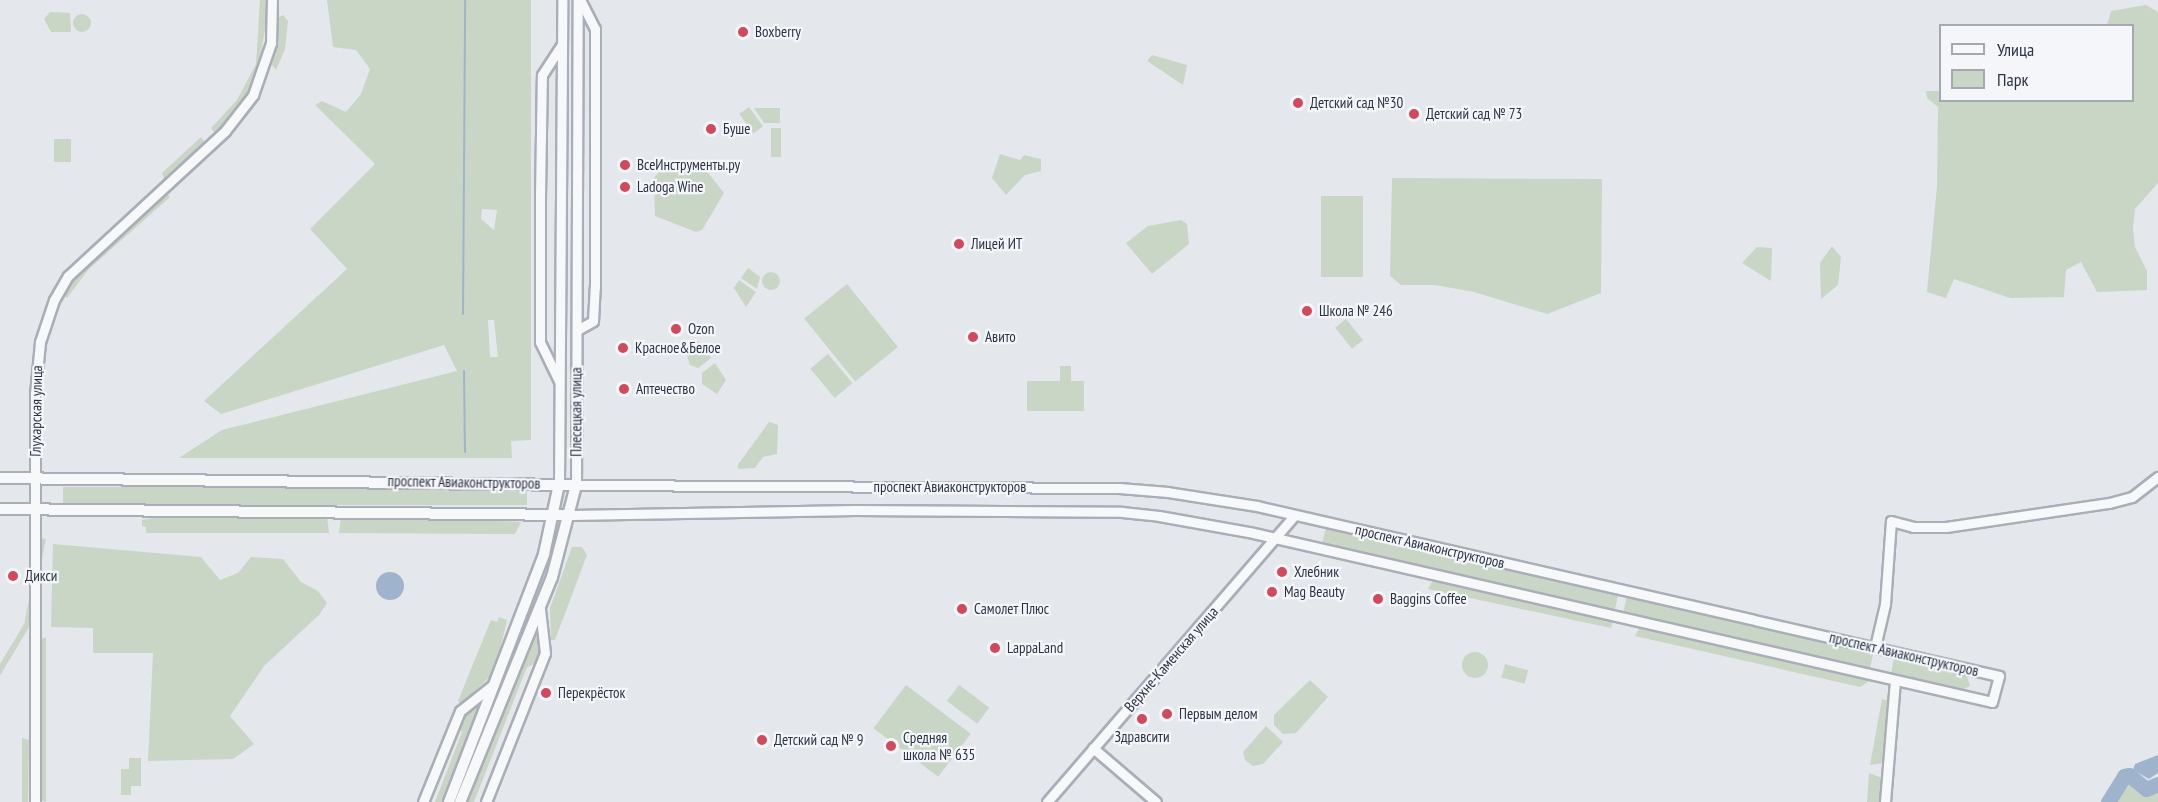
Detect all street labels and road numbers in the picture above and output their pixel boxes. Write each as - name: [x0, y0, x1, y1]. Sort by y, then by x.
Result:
- street label: Глухарская улица: [26, 365, 46, 457]
- street label: Плесецкая улица: [567, 367, 585, 457]
- street label: проспект Авиаконструкторов: [387, 472, 541, 492]
- street label: проспект Авиаконструкторов: [873, 478, 1027, 496]
- street label: проспект Авиаконструкторов: [1353, 520, 1507, 572]
- street label: Верхне-Каменская улица: [1120, 603, 1222, 715]
- street label: проспект Авиаконструкторов: [1827, 628, 1981, 680]

